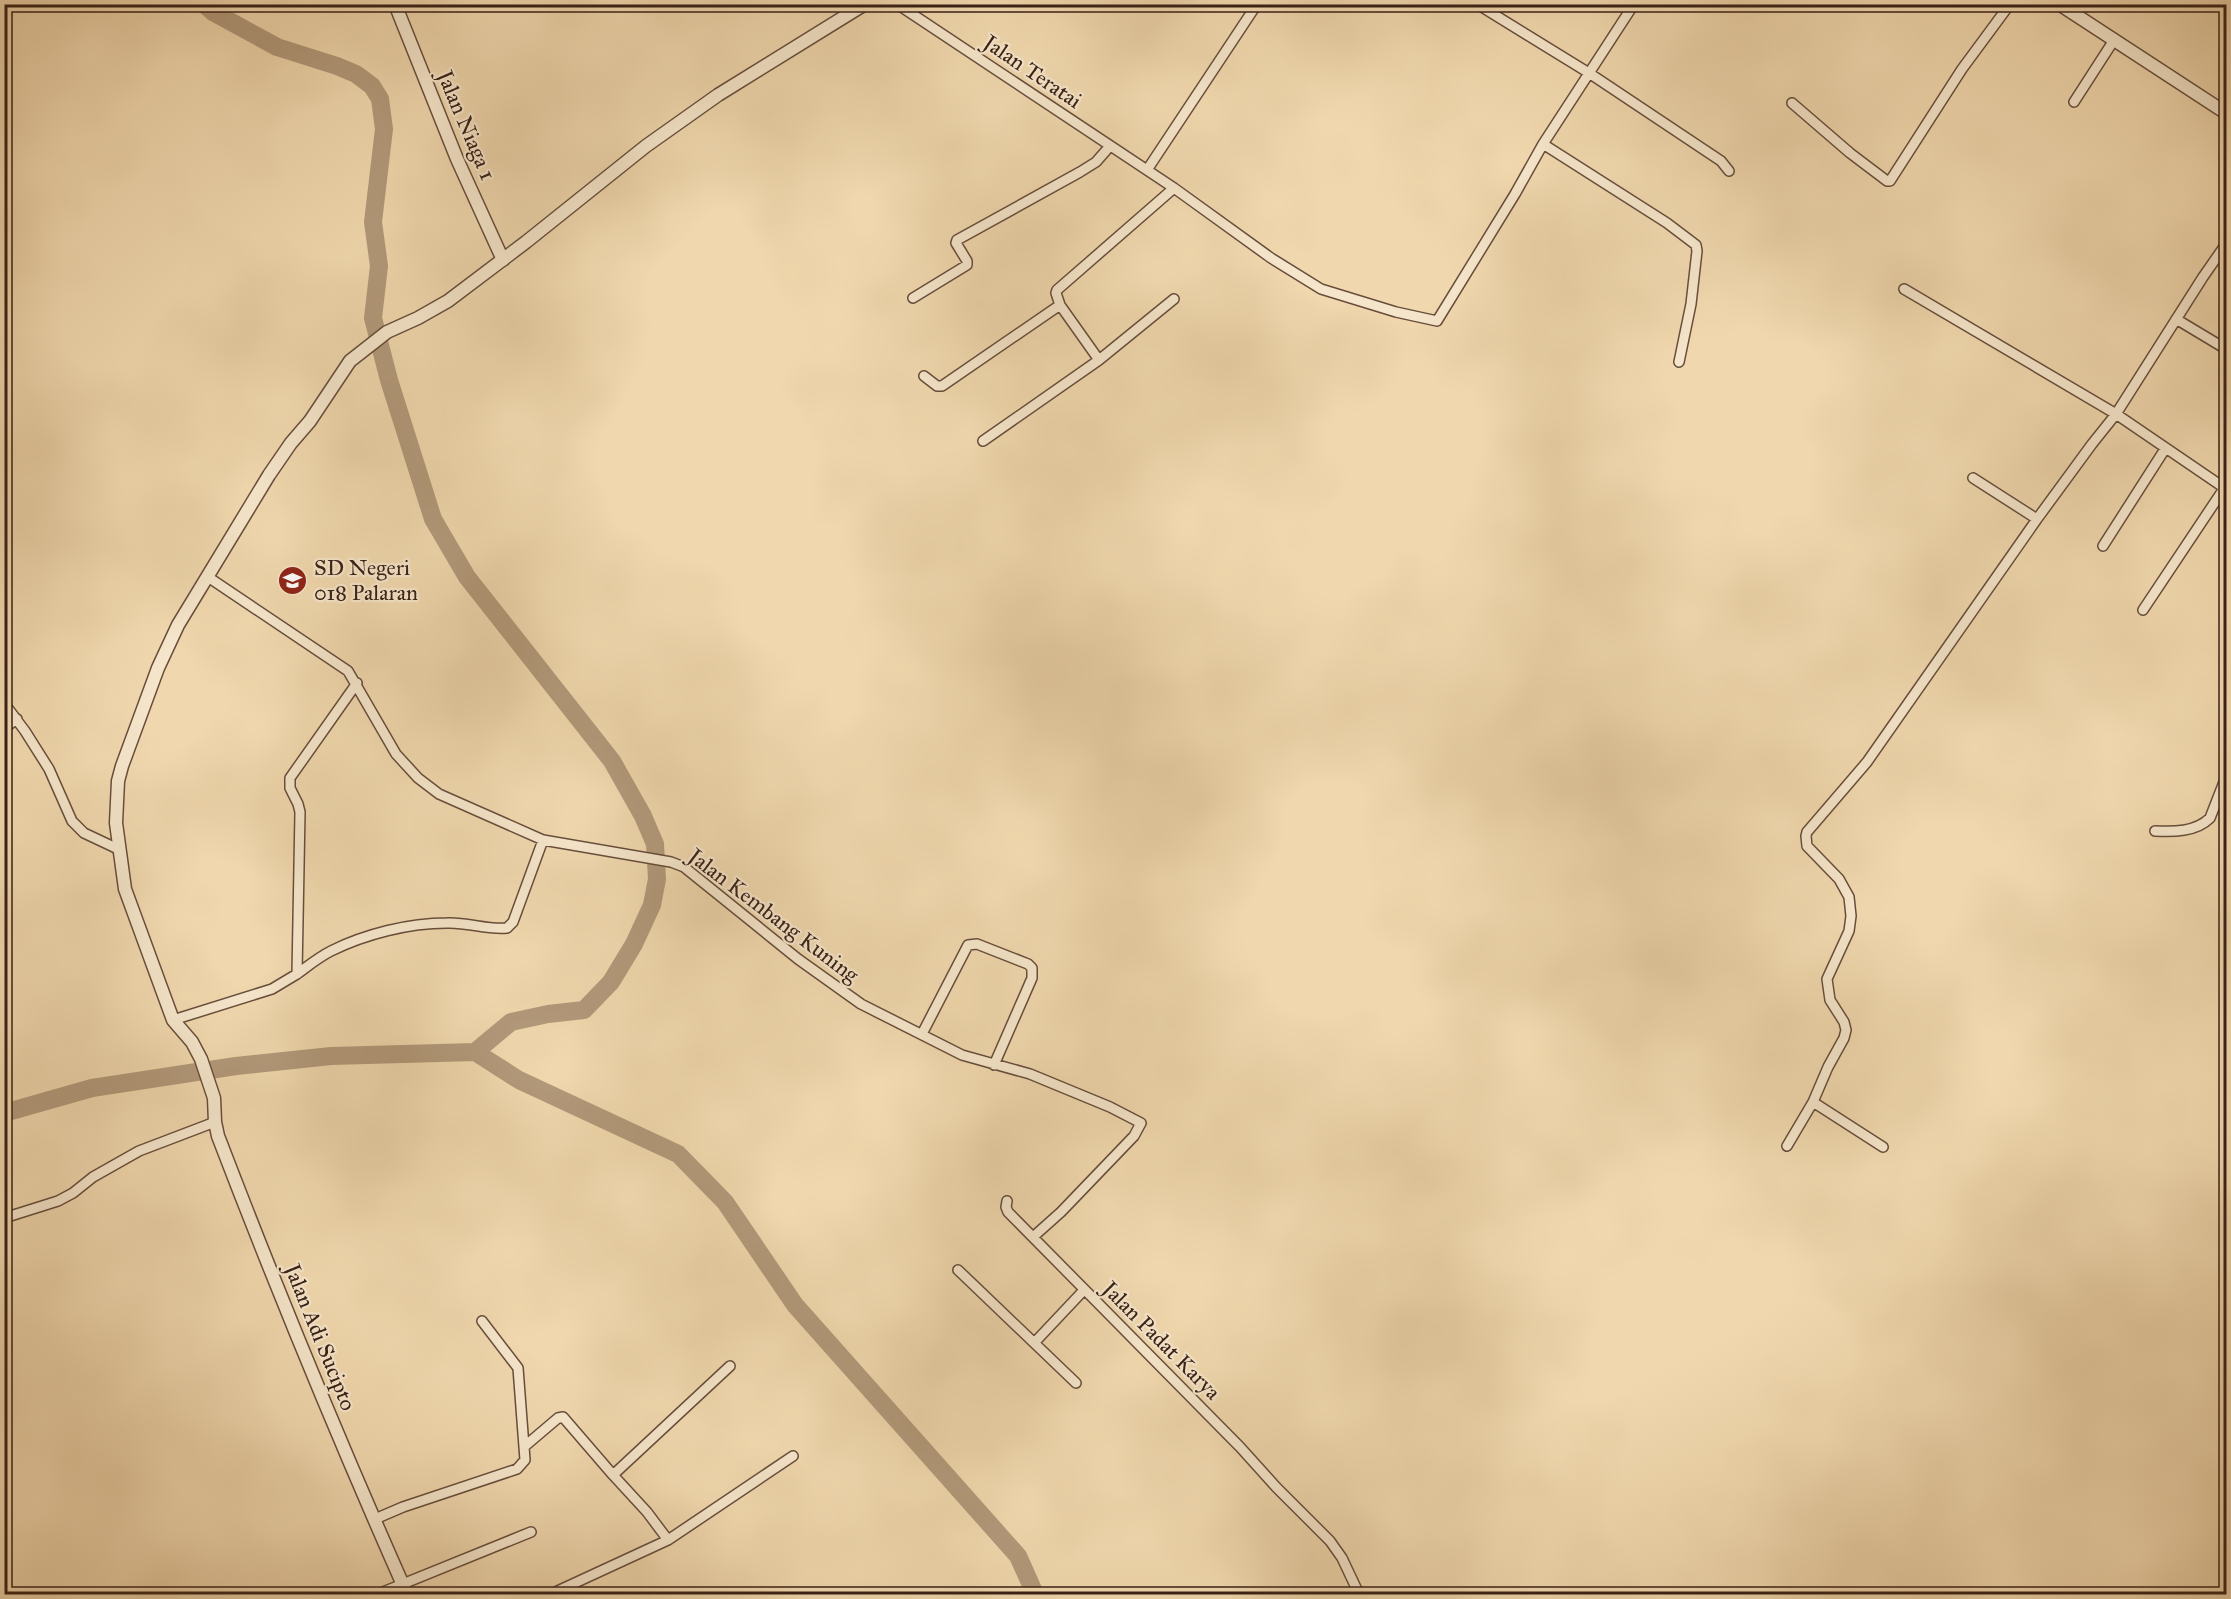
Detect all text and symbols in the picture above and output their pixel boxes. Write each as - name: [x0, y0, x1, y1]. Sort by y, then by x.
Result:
- street label: Jalan Teratai: [977, 28, 1087, 114]
- street label: Jalan Niaga 1: [431, 64, 502, 184]
- place label: SD Negeri 018 Palaran: [314, 554, 418, 606]
- school or university icon: SD Negeri 018 Palaran: [277, 564, 309, 596]
- street label: Jalan Kembang Kuning: [682, 841, 865, 989]
- street label: Jalan Adi Sucipto: [278, 1258, 362, 1414]
- street label: Jalan Padat Karya: [1095, 1274, 1227, 1406]

